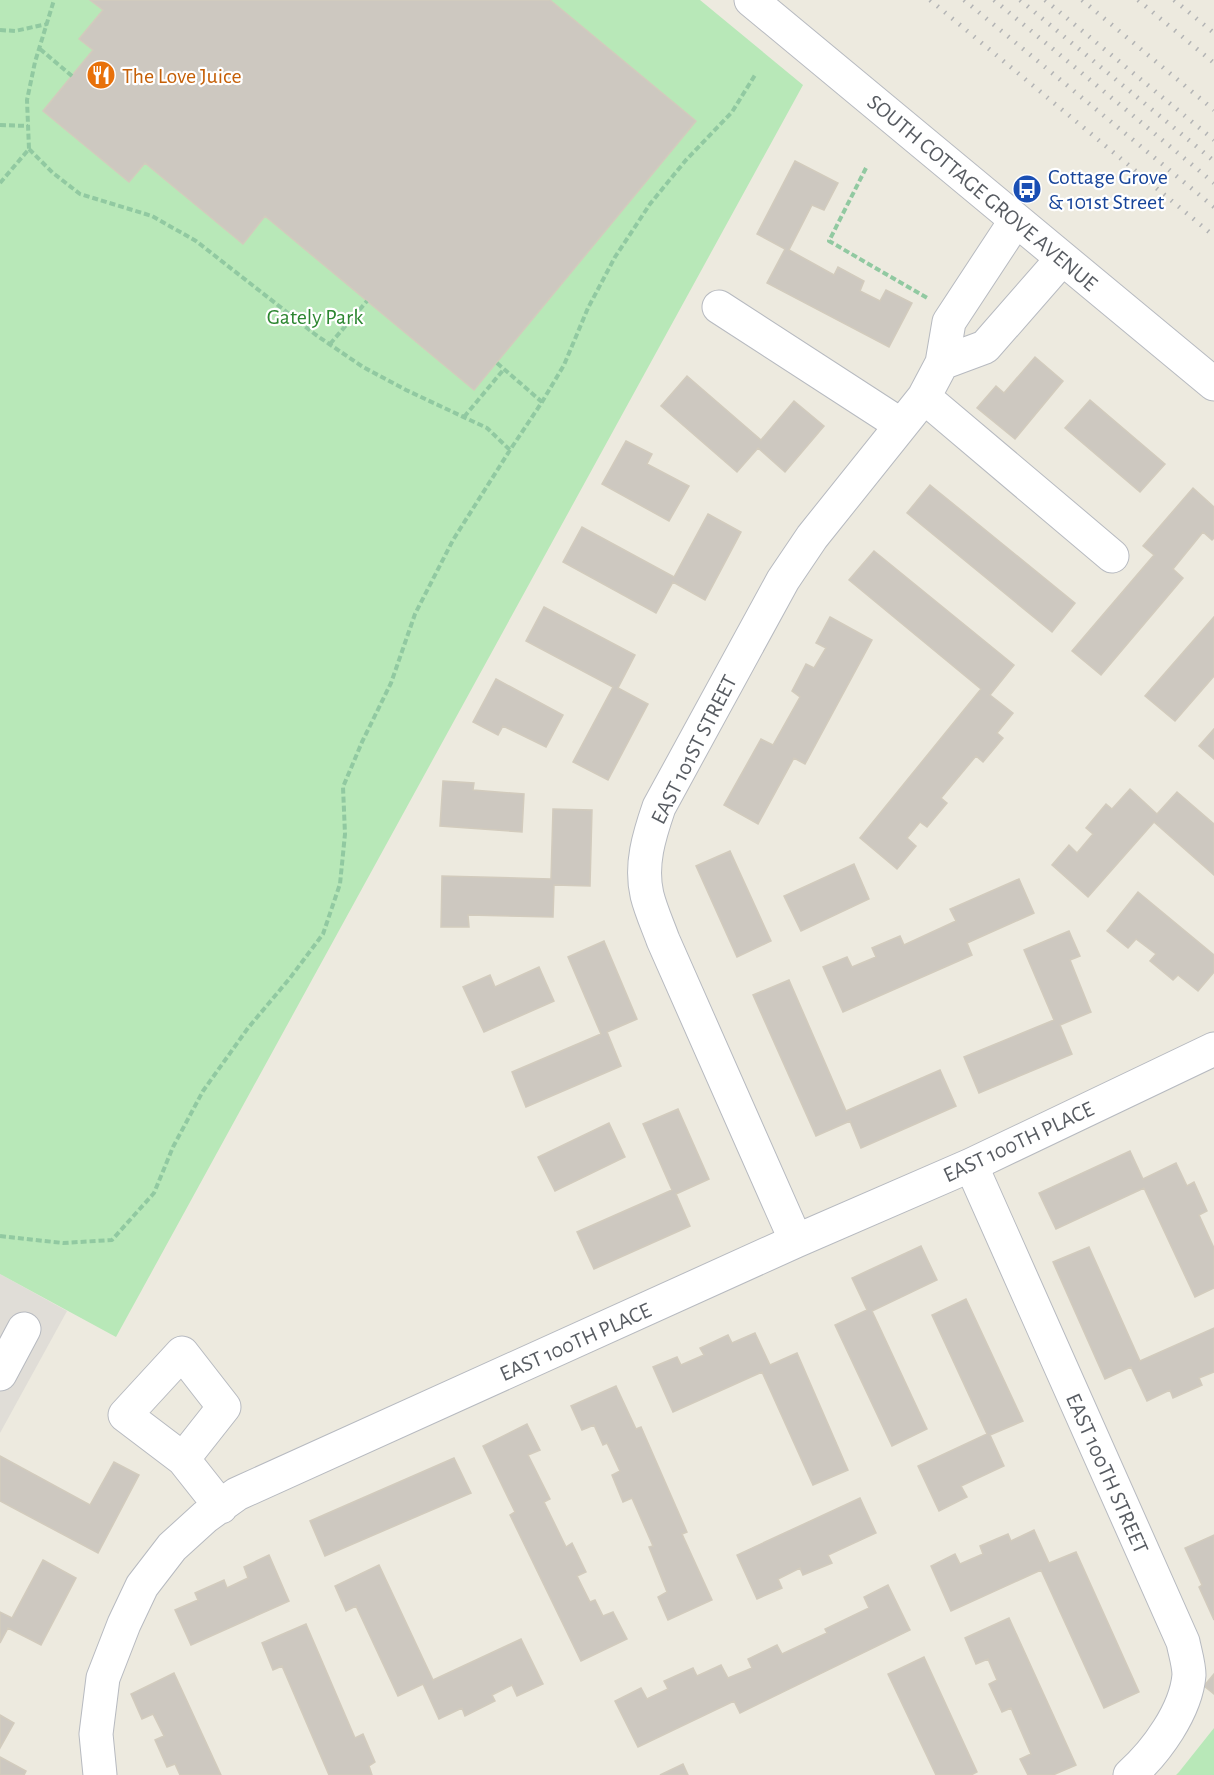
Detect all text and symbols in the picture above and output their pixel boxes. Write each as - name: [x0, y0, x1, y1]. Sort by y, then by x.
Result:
- restaurant icon: The Love Juice: [85, 59, 117, 91]
- place label: The Love Juice: [122, 65, 242, 87]
- street label: SOUTH COTTAGE GROVE AVENUE: [863, 90, 1102, 295]
- place label: Cottage Grove & 101st Street: [1048, 166, 1168, 213]
- bus stop icon: Cottage Grove & 101st Street: [1011, 173, 1043, 205]
- park label: Gately Park: [267, 306, 363, 328]
- street label: EAST 101ST STREET: [647, 671, 741, 827]
- street label: EAST 100TH PLACE: [940, 1097, 1097, 1186]
- street label: EAST 100TH PLACE: [496, 1299, 655, 1385]
- street label: EAST 100TH STREET: [1062, 1390, 1152, 1557]

